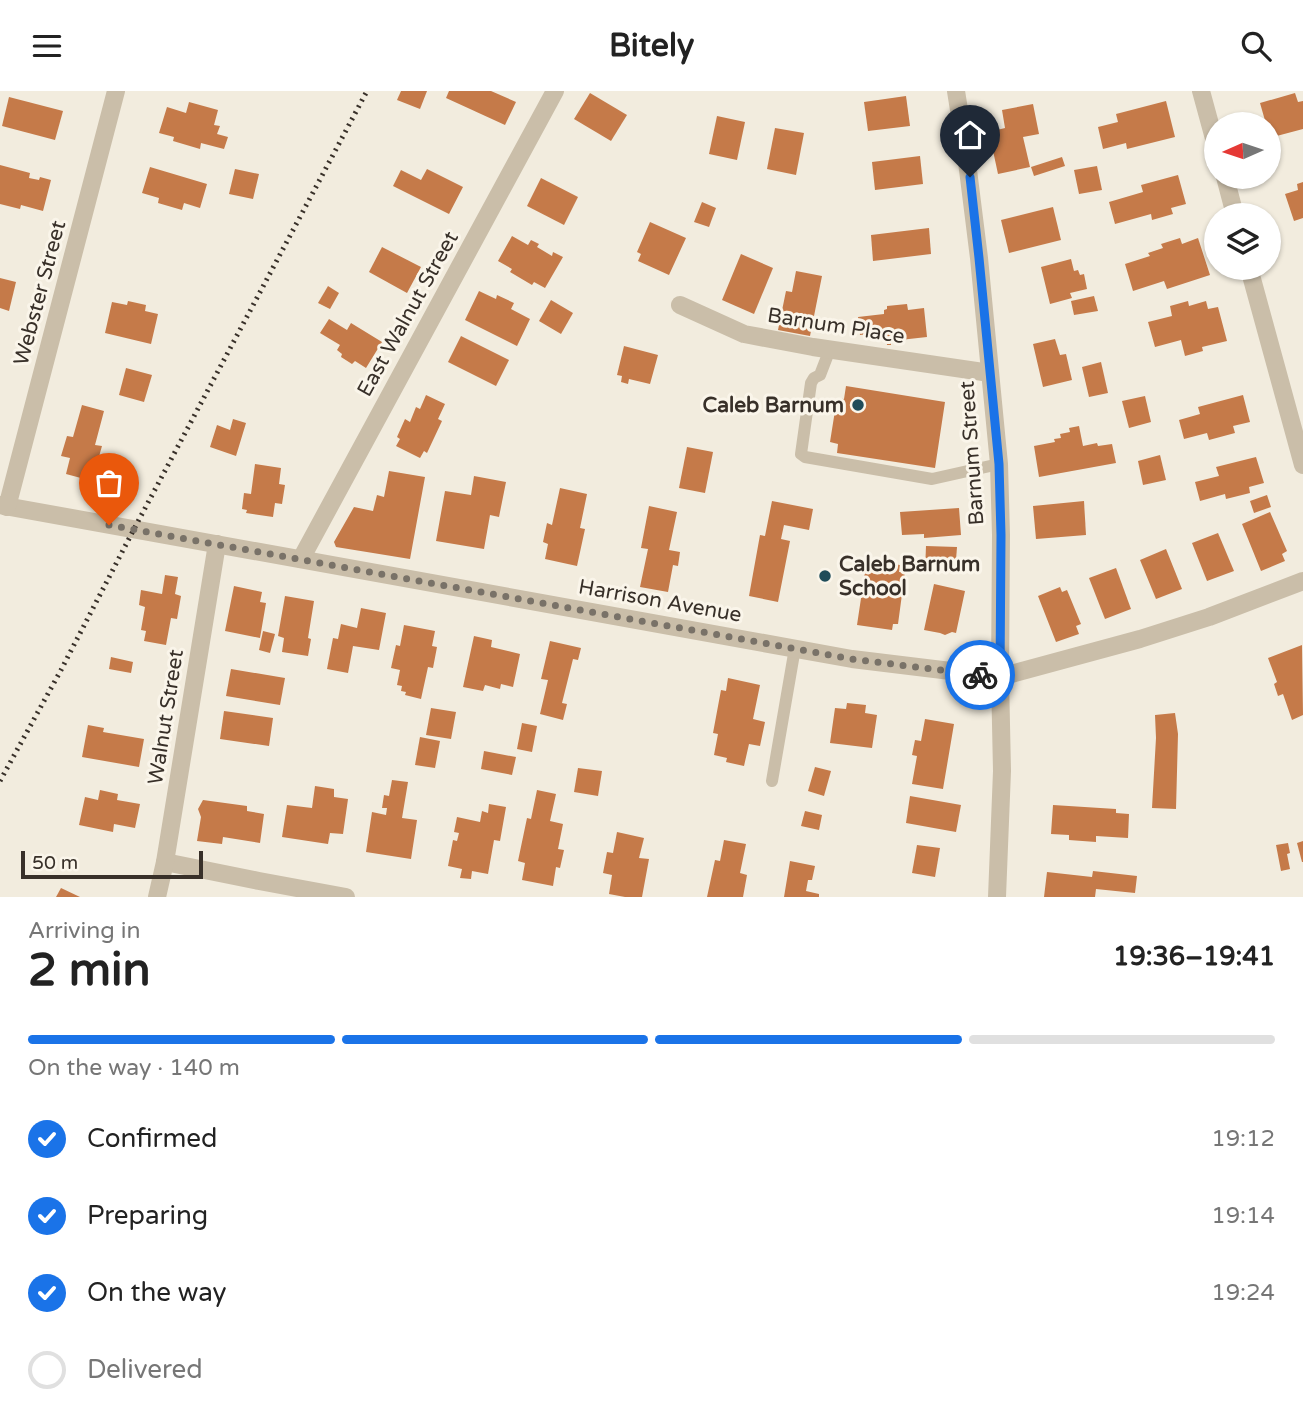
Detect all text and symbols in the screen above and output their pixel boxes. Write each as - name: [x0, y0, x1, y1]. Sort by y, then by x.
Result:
- icon: menu: [28, 27, 66, 65]
- text: Bitely: [609, 27, 694, 65]
- icon: search: [1237, 27, 1275, 65]
- pin: [940, 105, 1000, 177]
- north arrow: [1204, 112, 1281, 189]
- map controls: [1204, 112, 1281, 280]
- icon: home: [951, 116, 989, 154]
- button: layers: [1204, 203, 1281, 280]
- street label: Webster Street: [9, 218, 71, 368]
- street label: East Walnut Street: [352, 227, 464, 401]
- street label: Barnum Place: [766, 303, 907, 349]
- street label: Barnum Street: [954, 380, 990, 526]
- place label: Caleb Barnum: [703, 393, 844, 418]
- marker: Caleb Barnum: [850, 397, 866, 413]
- pin: [79, 453, 139, 525]
- icon: bag: [90, 464, 128, 502]
- place label: Caleb Barnum School: [839, 552, 980, 601]
- marker: Caleb Barnum School: [817, 568, 833, 584]
- street label: Harrison Avenue: [576, 574, 744, 628]
- courier: [945, 640, 1015, 710]
- street label: Walnut Street: [143, 648, 189, 786]
- icon: bike: [961, 656, 999, 694]
- scale bar: [21, 848, 203, 880]
- text: 50 m: [32, 852, 78, 874]
- text: Arriving in: [28, 917, 141, 945]
- text: 19:36–19:41: [1113, 941, 1275, 972]
- text: 2 min: [28, 943, 151, 998]
- text: On the way · 140 m: [28, 1054, 240, 1082]
- icon: check: [28, 1120, 66, 1158]
- text: Confirmed: [87, 1123, 217, 1154]
- text: 19:12: [1211, 1125, 1275, 1153]
- icon: check: [28, 1197, 66, 1235]
- text: Preparing: [87, 1200, 208, 1231]
- text: 19:14: [1211, 1202, 1275, 1230]
- icon: check: [28, 1274, 66, 1312]
- text: On the way: [87, 1277, 227, 1308]
- text: 19:24: [1211, 1279, 1275, 1307]
- text: Delivered: [87, 1354, 203, 1385]

